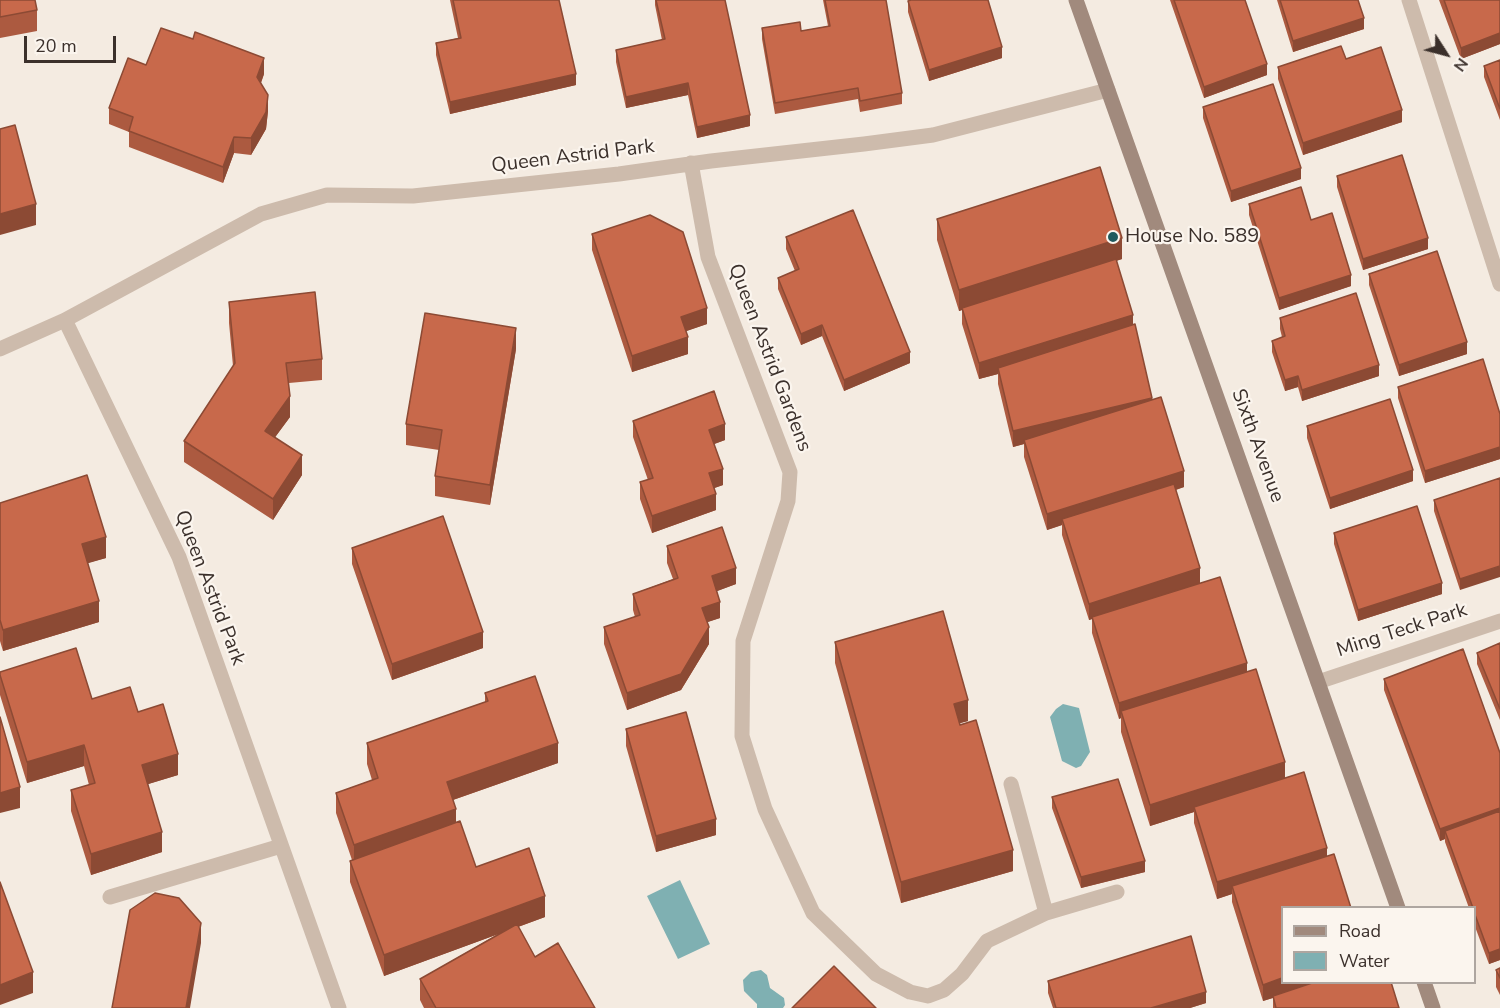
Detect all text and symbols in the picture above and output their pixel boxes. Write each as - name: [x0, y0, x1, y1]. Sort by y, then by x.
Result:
- scale bar: [27, 24, 118, 62]
- north arrow: [1416, 24, 1476, 84]
- text: 20 m: [35, 34, 77, 58]
- text: N: [1448, 53, 1473, 76]
- street label: Queen Astrid Park: [490, 135, 656, 179]
- place label: House No. 589: [1125, 225, 1259, 249]
- marker: House No. 589: [1106, 230, 1120, 244]
- street label: Queen Astrid Gardens: [722, 261, 816, 455]
- street label: Sixth Avenue: [1225, 386, 1289, 506]
- street label: Queen Astrid Park: [168, 507, 250, 669]
- street label: Ming Teck Park: [1334, 599, 1470, 663]
- legend: [1281, 906, 1476, 984]
- text: Road: [1339, 919, 1381, 943]
- text: Water: [1339, 949, 1390, 973]

